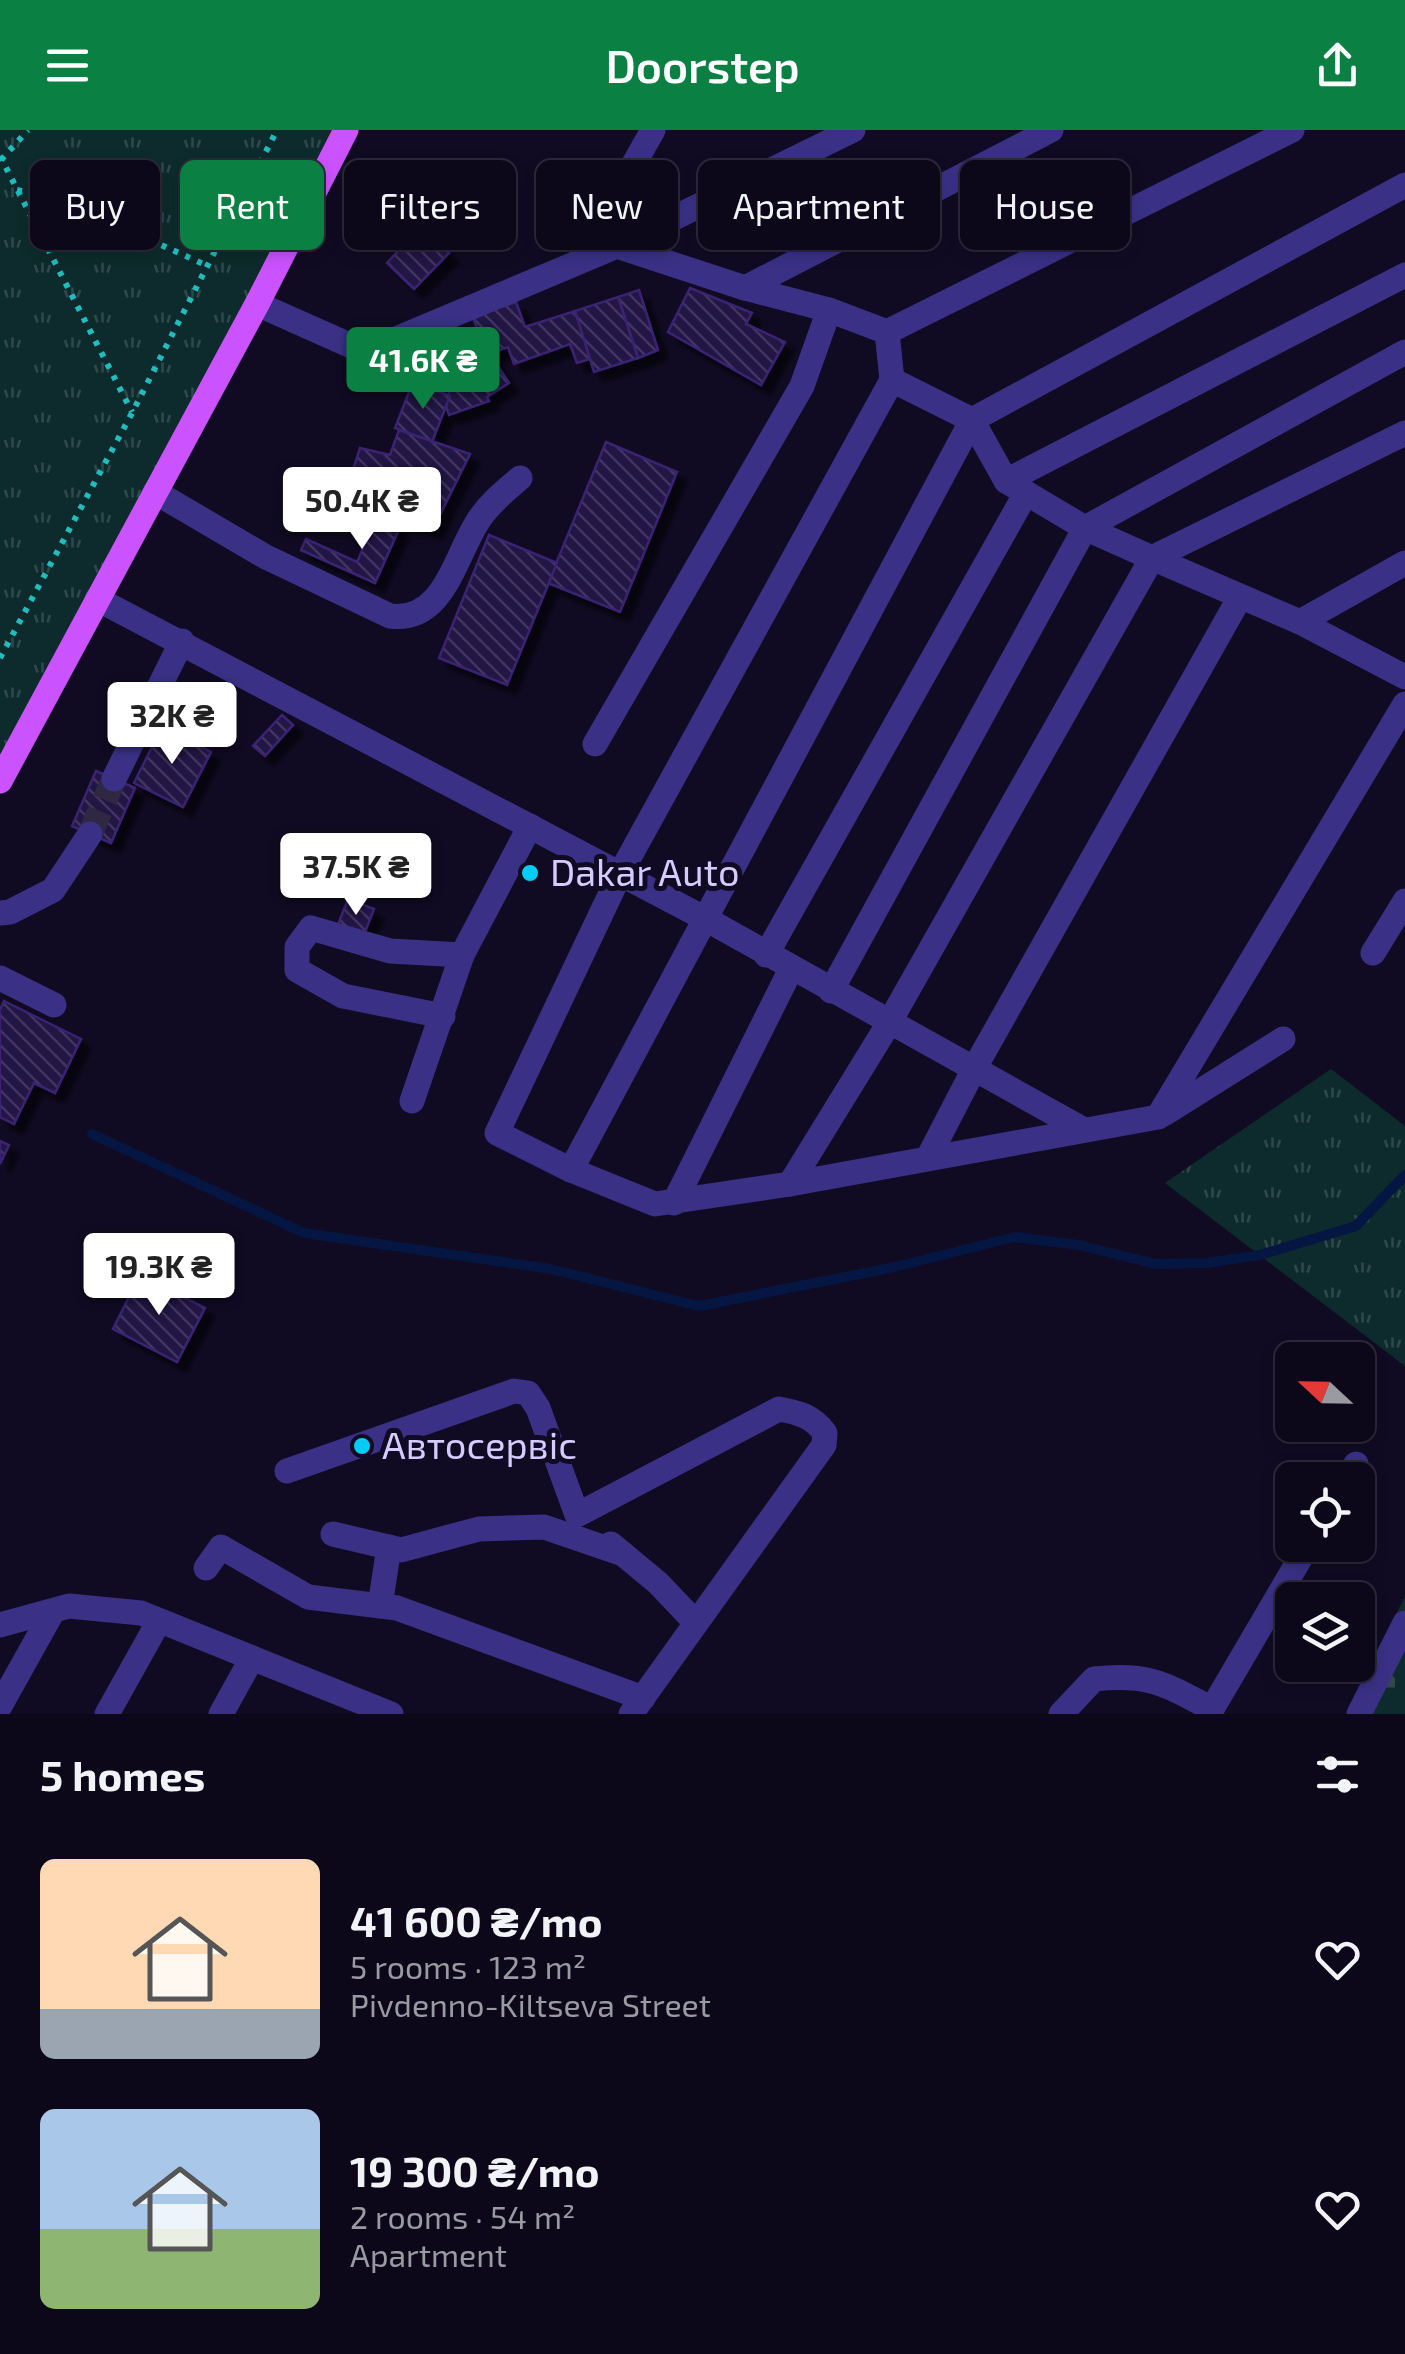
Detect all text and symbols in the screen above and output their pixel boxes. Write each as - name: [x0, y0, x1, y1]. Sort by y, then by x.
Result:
- icon: menu: [40, 38, 95, 93]
- text: Doorstep: [605, 38, 800, 92]
- icon: share: [1310, 38, 1365, 93]
- chip: Buy: [30, 160, 160, 250]
- chip: Rent: [180, 160, 324, 250]
- chip: Filters: [344, 160, 516, 250]
- chip: New: [536, 160, 678, 250]
- chip: Apartment: [698, 160, 940, 250]
- chip: House: [960, 160, 1130, 250]
- pin: 41.6K ₴: [331, 327, 515, 412]
- text: 41.6K ₴: [368, 340, 478, 378]
- pin: 50.4K ₴: [270, 467, 454, 552]
- text: 50.4K ₴: [305, 480, 419, 518]
- pin: 32K ₴: [102, 682, 242, 767]
- text: 32K ₴: [130, 695, 214, 733]
- pin: 37.5K ₴: [264, 833, 448, 918]
- text: 37.5K ₴: [302, 846, 410, 884]
- place label: Dakar Auto: [550, 848, 740, 894]
- marker: Dakar Auto: [519, 862, 541, 884]
- pin: 19.3K ₴: [67, 1233, 251, 1318]
- text: 19.3K ₴: [106, 1246, 212, 1284]
- north arrow: [1275, 1342, 1375, 1442]
- map controls: [1275, 1342, 1375, 1682]
- place label: Автосервіс: [382, 1421, 577, 1467]
- marker: Автосервіс: [351, 1435, 373, 1457]
- button: locate: [1275, 1462, 1375, 1562]
- button: layers: [1275, 1582, 1375, 1682]
- icon: filters: [1310, 1747, 1365, 1802]
- text: 5 homes: [40, 1749, 205, 1799]
- text: 41 600 ₴/mo: [350, 1895, 602, 1945]
- icon: home: [120, 1899, 240, 2019]
- icon: heart: [1310, 1932, 1365, 1987]
- text: 5 rooms · 123 m²: [350, 1947, 586, 1985]
- text: Pivdenno-Kiltseva Street: [350, 1985, 711, 2023]
- text: 19 300 ₴/mo: [350, 2145, 600, 2195]
- icon: home: [120, 2149, 240, 2269]
- icon: heart: [1310, 2182, 1365, 2237]
- text: 2 rooms · 54 m²: [350, 2197, 575, 2235]
- text: Apartment: [350, 2235, 507, 2273]

